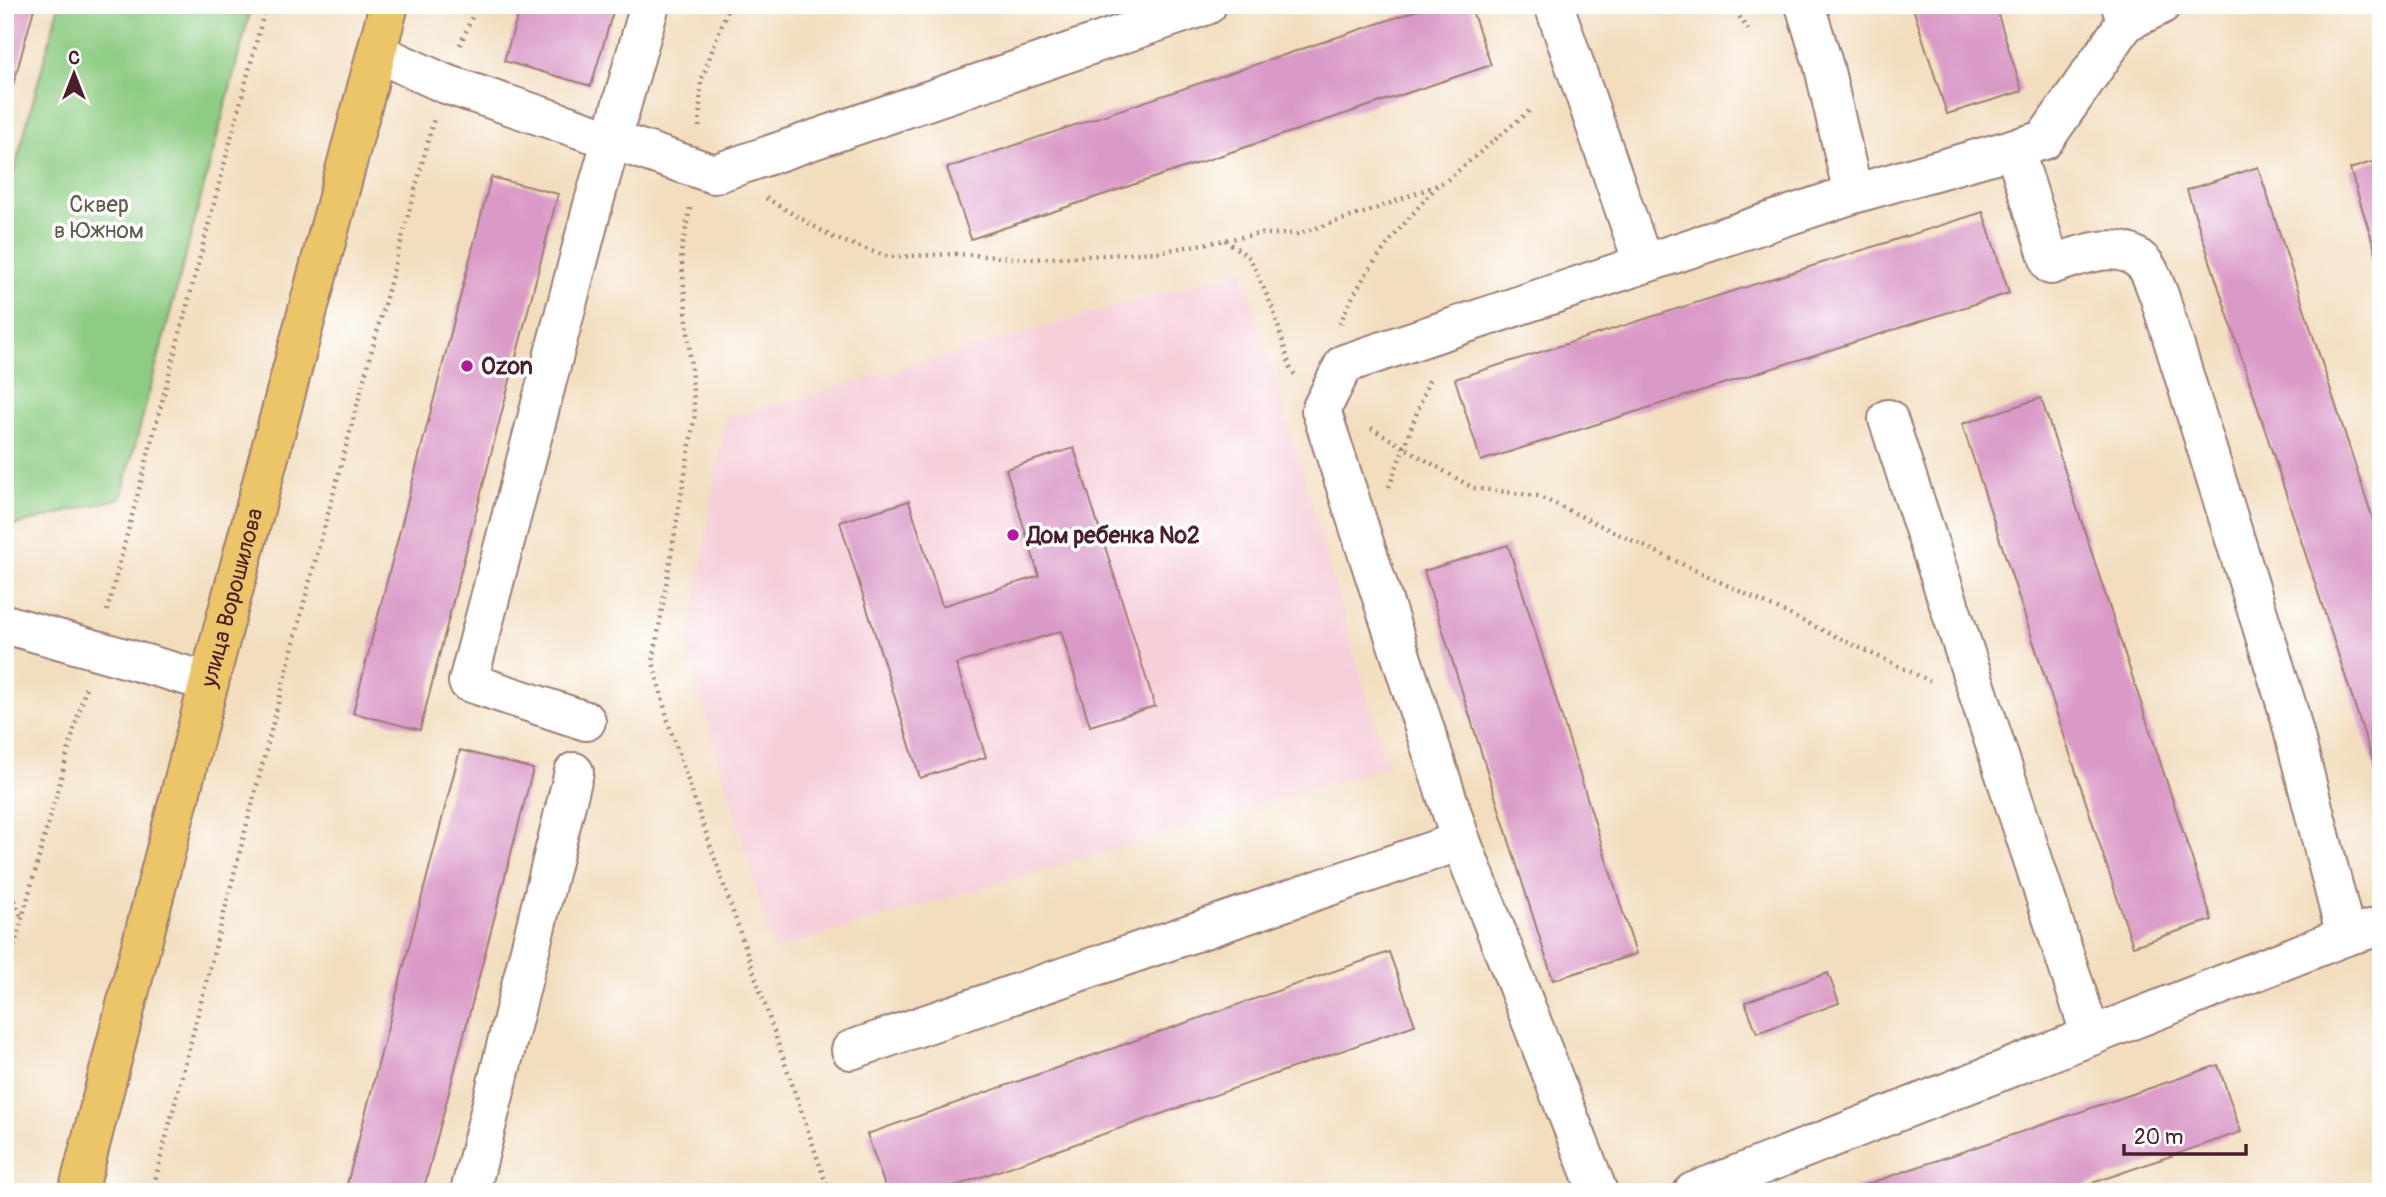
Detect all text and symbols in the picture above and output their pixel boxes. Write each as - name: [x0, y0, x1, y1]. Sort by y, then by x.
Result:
- north arrow: [38, 38, 108, 108]
- text: С: [68, 46, 80, 70]
- park label: Сквер в Южном: [54, 190, 144, 245]
- place label: Ozon: [481, 352, 533, 381]
- marker: Ozon: [459, 358, 475, 374]
- street label: улица Ворошилова: [194, 505, 269, 691]
- place label: Дом ребенка №2: [1025, 521, 1200, 550]
- marker: Дом ребенка №2: [1005, 527, 1021, 543]
- scale bar: [2124, 1113, 2246, 1157]
- text: 20 m: [2134, 1124, 2183, 1151]

